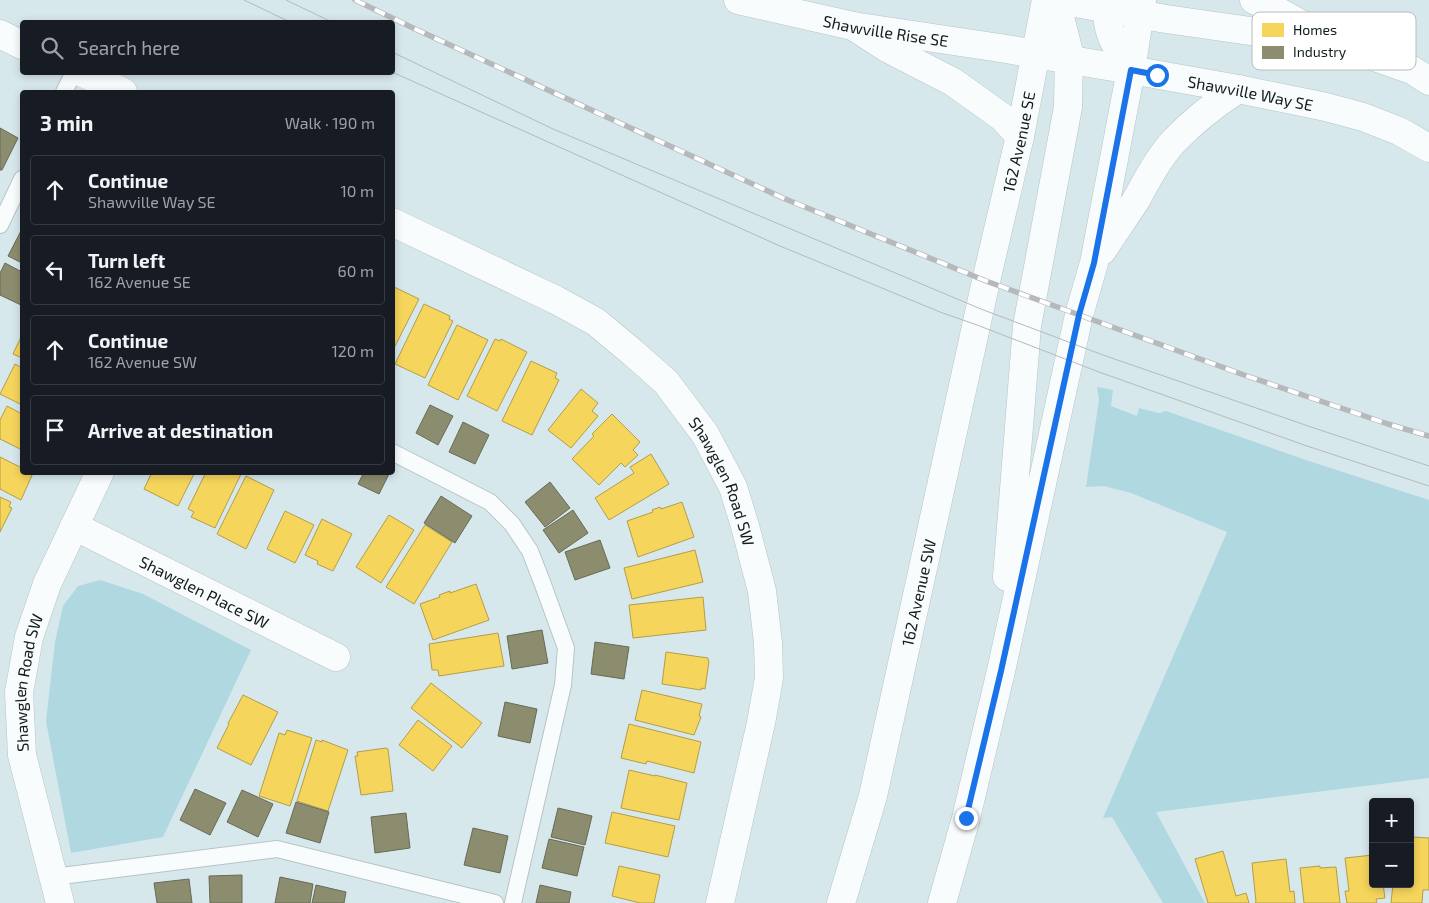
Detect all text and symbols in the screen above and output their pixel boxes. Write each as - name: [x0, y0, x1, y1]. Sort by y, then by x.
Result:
- street label: Shawville Rise SE: [821, 10, 950, 50]
- legend: [1252, 12, 1416, 70]
- search box: [20, 20, 395, 75]
- text: Homes: [1293, 21, 1337, 38]
- icon: search: [38, 34, 66, 62]
- text: Search here: [78, 36, 180, 59]
- text: Industry: [1293, 43, 1347, 60]
- route start: [1146, 64, 1169, 87]
- street label: Shawville Way SE: [1186, 71, 1315, 114]
- street label: 162 Avenue SE: [998, 89, 1038, 194]
- text: 3 min: [40, 110, 93, 135]
- text: Walk · 190 m: [285, 113, 375, 132]
- text: Continue: [88, 169, 168, 192]
- icon: ahead: [41, 176, 69, 204]
- text: 10 m: [340, 181, 374, 200]
- text: Shawville Way SE: [88, 192, 216, 211]
- text: Turn left: [88, 249, 165, 272]
- icon: left: [41, 256, 69, 284]
- text: 60 m: [338, 261, 374, 280]
- text: 162 Avenue SE: [88, 272, 191, 291]
- text: Continue: [88, 329, 168, 352]
- icon: ahead: [41, 336, 69, 364]
- text: 120 m: [331, 341, 374, 360]
- text: 162 Avenue SW: [88, 352, 197, 371]
- street label: Shawglen Road SW: [686, 413, 759, 548]
- icon: arrive: [41, 416, 69, 444]
- text: Arrive at destination: [88, 419, 273, 442]
- street label: 162 Avenue SW: [897, 537, 939, 648]
- street label: Shawglen Place SW: [137, 551, 273, 632]
- street label: Shawglen Road SW: [9, 611, 46, 752]
- map controls: [1369, 798, 1414, 888]
- button: +: [1369, 798, 1414, 843]
- route end: [955, 807, 978, 830]
- button: −: [1369, 843, 1414, 888]

